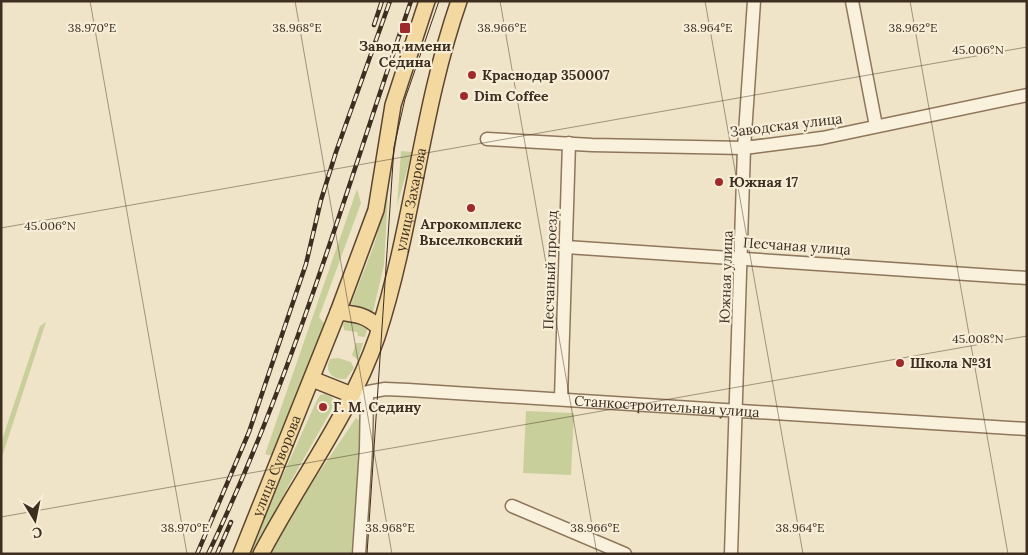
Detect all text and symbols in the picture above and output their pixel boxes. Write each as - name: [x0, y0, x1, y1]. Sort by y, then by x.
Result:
- text: 38.970°E: [68, 20, 116, 35]
- text: 38.968°E: [272, 20, 322, 35]
- text: 38.966°E: [477, 20, 527, 35]
- text: 38.964°E: [684, 20, 732, 35]
- text: 38.962°E: [888, 20, 938, 35]
- marker: Завод имени Седина: [398, 21, 412, 35]
- place label: Завод имени Седина: [359, 37, 451, 71]
- text: 45.006°N: [952, 42, 1004, 57]
- place label: Краснодар 350007: [482, 66, 610, 84]
- marker: Краснодар 350007: [466, 69, 478, 81]
- place label: Dim Coffee: [474, 87, 549, 105]
- marker: Dim Coffee: [458, 90, 470, 102]
- street label: Заводская улица: [729, 109, 843, 141]
- street label: улица Захарова: [391, 146, 430, 253]
- place label: Южная 17: [729, 173, 798, 191]
- marker: Южная 17: [713, 176, 725, 188]
- marker: Агрокомплекс Выселковский: [465, 202, 477, 214]
- street label: Песчаный проезд: [539, 210, 561, 330]
- place label: Агрокомплекс Выселковский: [419, 215, 523, 249]
- text: 45.006°N: [24, 218, 76, 233]
- street label: Южная улица: [715, 230, 737, 324]
- street label: Песчаная улица: [743, 233, 851, 259]
- text: 45.008°N: [952, 331, 1004, 346]
- place label: Школа №31: [910, 354, 992, 372]
- marker: Школа №31: [894, 357, 906, 369]
- street label: Станкостроительная улица: [574, 391, 760, 421]
- place label: Г. М. Седину: [333, 398, 421, 416]
- marker: Г. М. Седину: [317, 401, 329, 413]
- street label: улица Суворова: [248, 412, 305, 519]
- north arrow: [10, 495, 60, 545]
- text: 38.970°E: [161, 520, 209, 535]
- text: 38.968°E: [365, 520, 415, 535]
- text: 38.966°E: [570, 520, 620, 535]
- text: 38.964°E: [776, 520, 824, 535]
- text: С: [31, 523, 44, 543]

